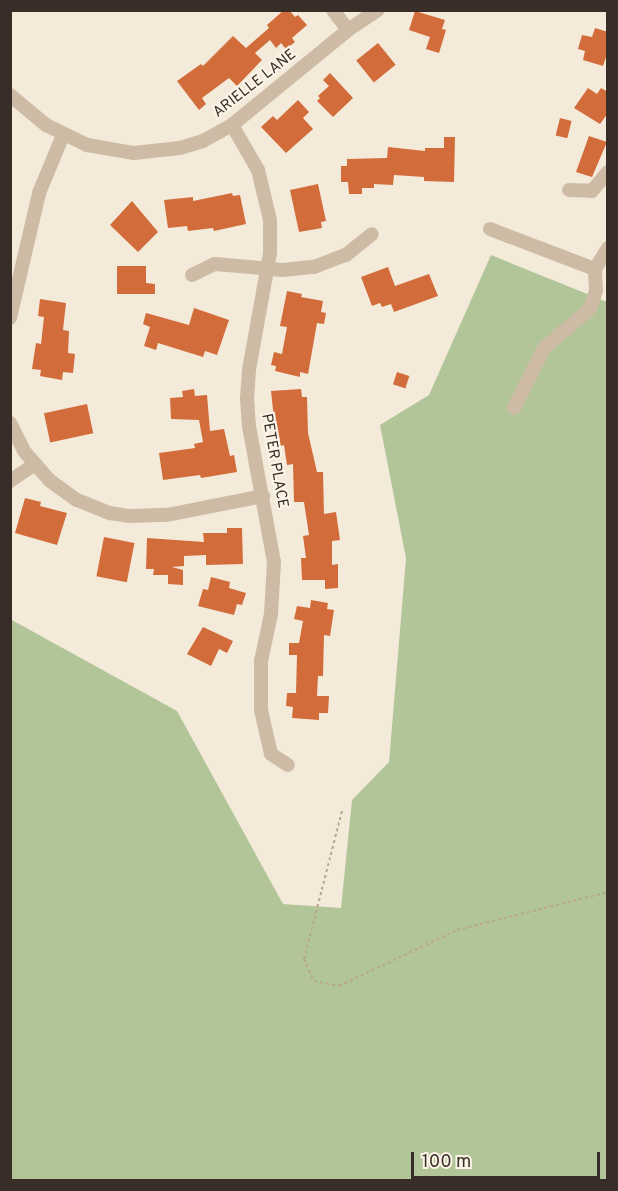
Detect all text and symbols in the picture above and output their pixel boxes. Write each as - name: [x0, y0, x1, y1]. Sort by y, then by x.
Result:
- street label: ARIELLE LANE: [210, 46, 300, 122]
- street label: PETER PLACE: [257, 412, 291, 510]
- scale bar: [414, 1140, 603, 1178]
- text: 100 m: [422, 1151, 471, 1174]

